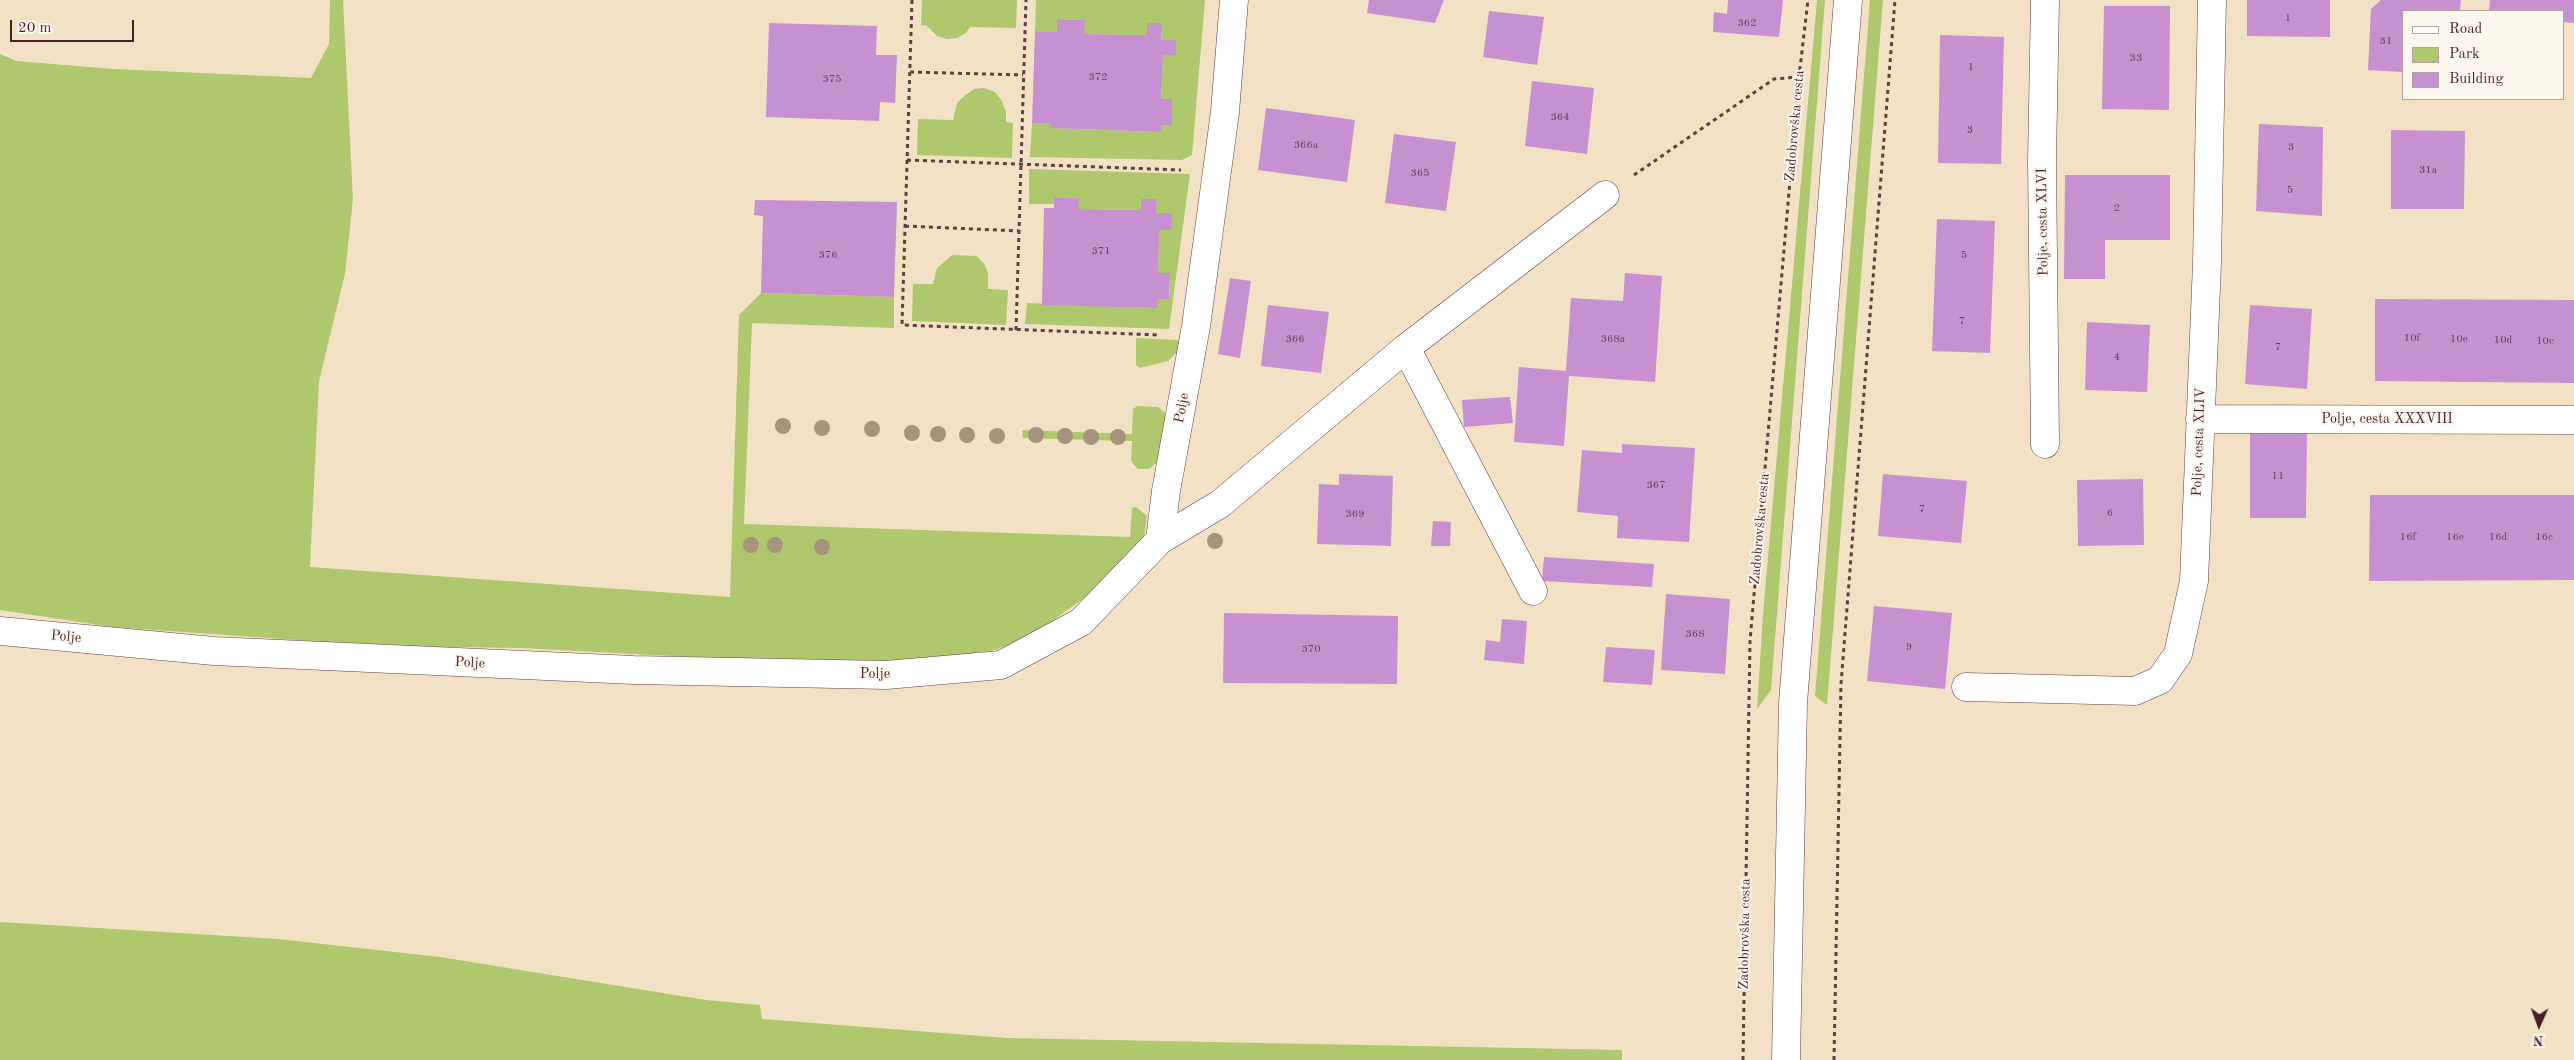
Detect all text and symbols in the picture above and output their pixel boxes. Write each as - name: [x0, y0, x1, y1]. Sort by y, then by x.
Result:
- scale bar: [12, 10, 136, 42]
- legend: [2402, 10, 2564, 100]
- house number: 1: [2285, 11, 2291, 25]
- house number: 362: [1737, 16, 1757, 30]
- text: 20 m: [18, 21, 52, 36]
- text: Road: [2449, 22, 2482, 37]
- house number: 31: [2380, 34, 2392, 48]
- text: Park: [2449, 47, 2480, 62]
- house number: 33: [2130, 51, 2142, 65]
- house number: 1: [1968, 60, 1974, 74]
- house number: 372: [1088, 70, 1108, 84]
- street label: Zadobrovška cesta: [1782, 70, 1808, 182]
- house number: 375: [822, 72, 842, 86]
- text: Building: [2449, 72, 2504, 87]
- house number: 364: [1550, 110, 1570, 124]
- house number: 3: [1967, 123, 1973, 137]
- house number: 366a: [1294, 138, 1318, 152]
- house number: 3: [2288, 140, 2294, 154]
- house number: 31a: [2419, 163, 2437, 177]
- house number: 365: [1410, 166, 1430, 180]
- street label: Polje, cesta XLVI: [2034, 168, 2052, 276]
- house number: 5: [2287, 183, 2293, 197]
- house number: 2: [2114, 201, 2120, 215]
- house number: 371: [1091, 244, 1111, 258]
- house number: 376: [818, 248, 838, 262]
- house number: 5: [1961, 248, 1967, 262]
- house number: 7: [1959, 314, 1965, 328]
- house number: 10f: [2404, 331, 2420, 345]
- house number: 366: [1285, 332, 1305, 346]
- house number: 368a: [1601, 332, 1625, 346]
- house number: 10e: [2450, 332, 2468, 346]
- house number: 10d: [2494, 333, 2512, 347]
- house number: 10c: [2536, 334, 2554, 348]
- house number: 7: [2275, 340, 2281, 354]
- house number: 4: [2114, 350, 2120, 364]
- street label: Polje, cesta XLIV: [2189, 387, 2209, 497]
- street label: Polje: [1171, 391, 1193, 425]
- street label: Polje, cesta XXXVIII: [2321, 411, 2453, 427]
- house number: 11: [2272, 469, 2284, 483]
- street label: Zadobrovška cesta: [1747, 473, 1773, 585]
- house number: 367: [1646, 478, 1666, 492]
- house number: 7: [1919, 502, 1925, 516]
- house number: 6: [2107, 506, 2113, 520]
- house number: 369: [1345, 507, 1365, 521]
- house number: 16f: [2400, 530, 2416, 544]
- house number: 16e: [2446, 530, 2464, 544]
- house number: 16d: [2489, 530, 2507, 544]
- house number: 16c: [2535, 530, 2553, 544]
- street label: Polje: [50, 627, 82, 647]
- house number: 368: [1685, 627, 1705, 641]
- house number: 9: [1906, 640, 1912, 654]
- house number: 370: [1301, 642, 1321, 656]
- street label: Polje: [454, 654, 486, 672]
- street label: Polje: [860, 666, 890, 682]
- street label: Zadobrovška cesta: [1736, 878, 1754, 990]
- north arrow: [2514, 1000, 2564, 1050]
- text: N: [2533, 1033, 2544, 1047]

